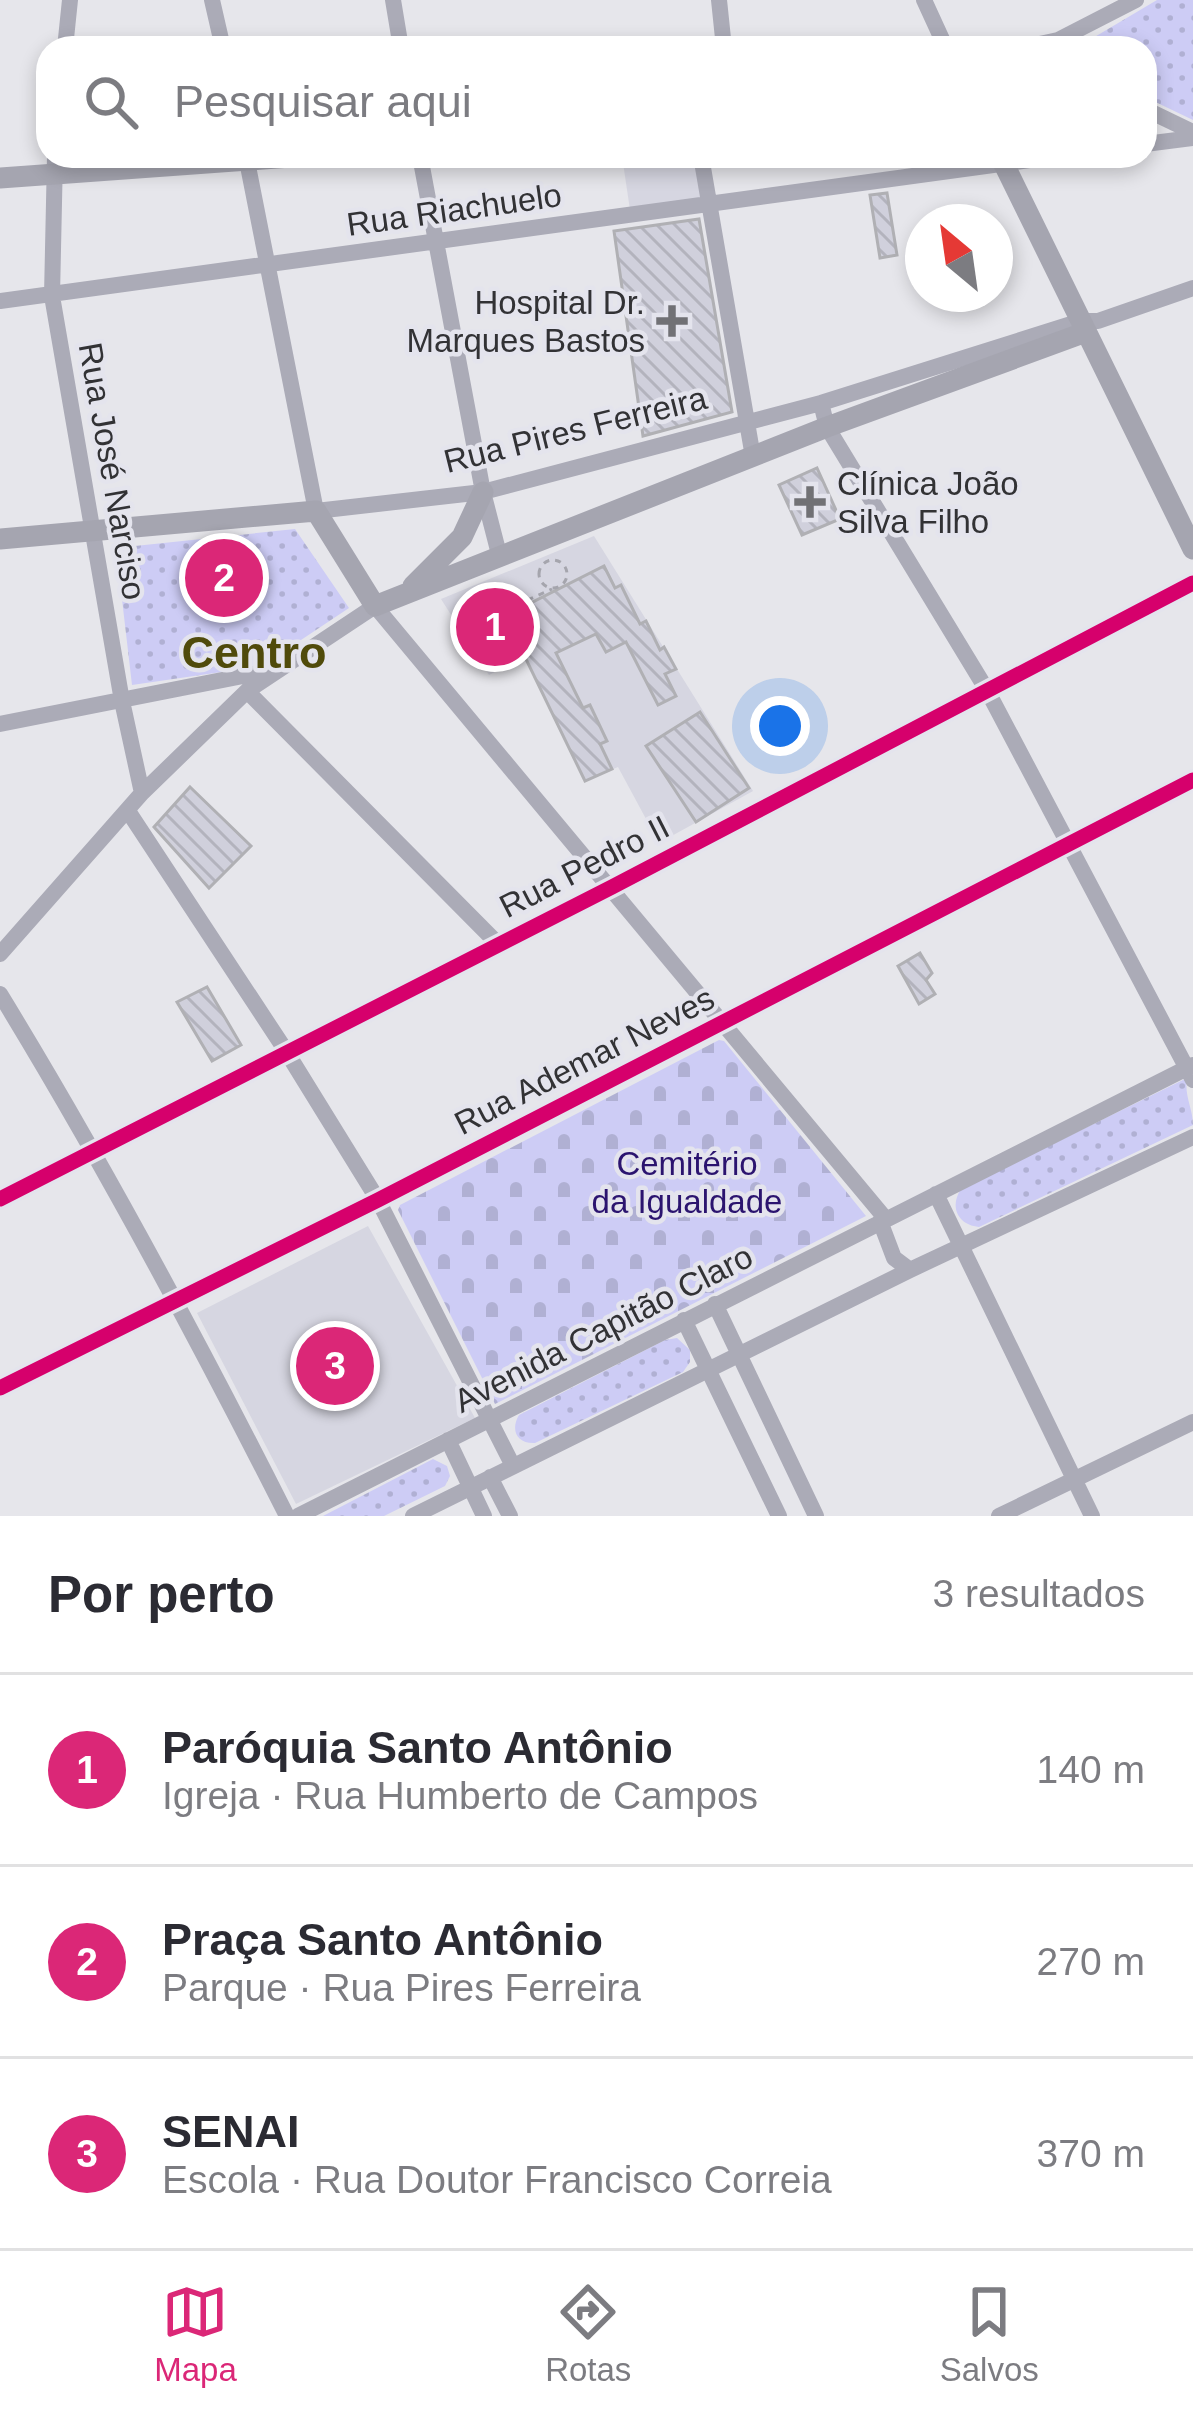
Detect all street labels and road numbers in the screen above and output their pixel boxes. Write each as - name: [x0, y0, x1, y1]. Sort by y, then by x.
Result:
- street label: Rua Riachuelo: [344, 176, 564, 243]
- street label: Rua José Narciso: [72, 340, 153, 603]
- street label: Rua Pires Ferreira: [440, 379, 711, 480]
- street label: Rua Pedro II: [493, 808, 675, 925]
- street label: Rua Ademar Neves: [448, 979, 720, 1142]
- street label: Avenida Capitão Claro: [448, 1237, 758, 1420]

